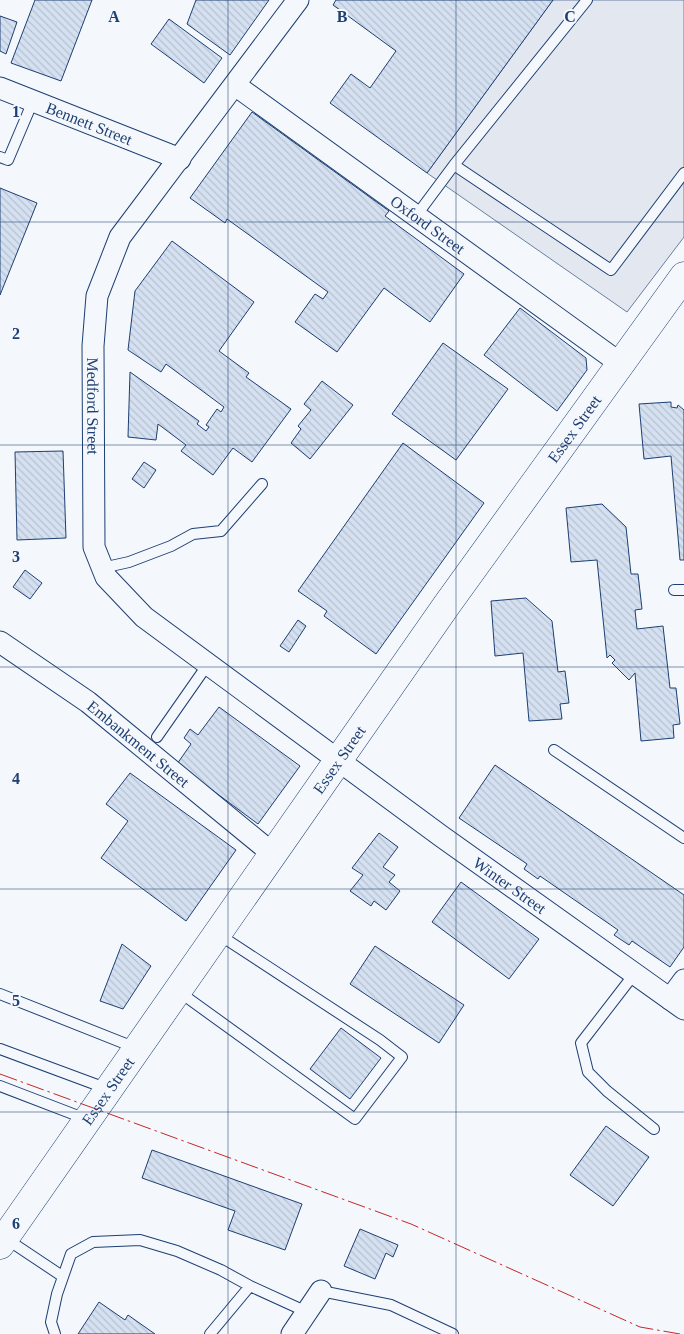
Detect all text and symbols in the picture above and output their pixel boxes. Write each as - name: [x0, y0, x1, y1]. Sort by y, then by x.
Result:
- text: A: [108, 8, 120, 25]
- text: B: [337, 8, 348, 25]
- text: C: [564, 8, 576, 25]
- street label: Bennett Street: [44, 99, 135, 148]
- text: 1: [12, 103, 20, 120]
- street label: Oxford Street: [387, 192, 469, 257]
- text: 2: [12, 325, 20, 342]
- street label: Medford Street: [85, 357, 102, 455]
- street label: Essex Street: [544, 391, 604, 465]
- text: 3: [12, 548, 20, 565]
- street label: Embankment Street: [84, 697, 193, 791]
- street label: Essex Street: [309, 722, 369, 797]
- text: 4: [12, 770, 20, 787]
- street label: Winter Street: [470, 853, 550, 917]
- text: 5: [12, 992, 20, 1009]
- street label: Essex Street: [78, 1053, 137, 1128]
- text: 6: [12, 1215, 20, 1232]

